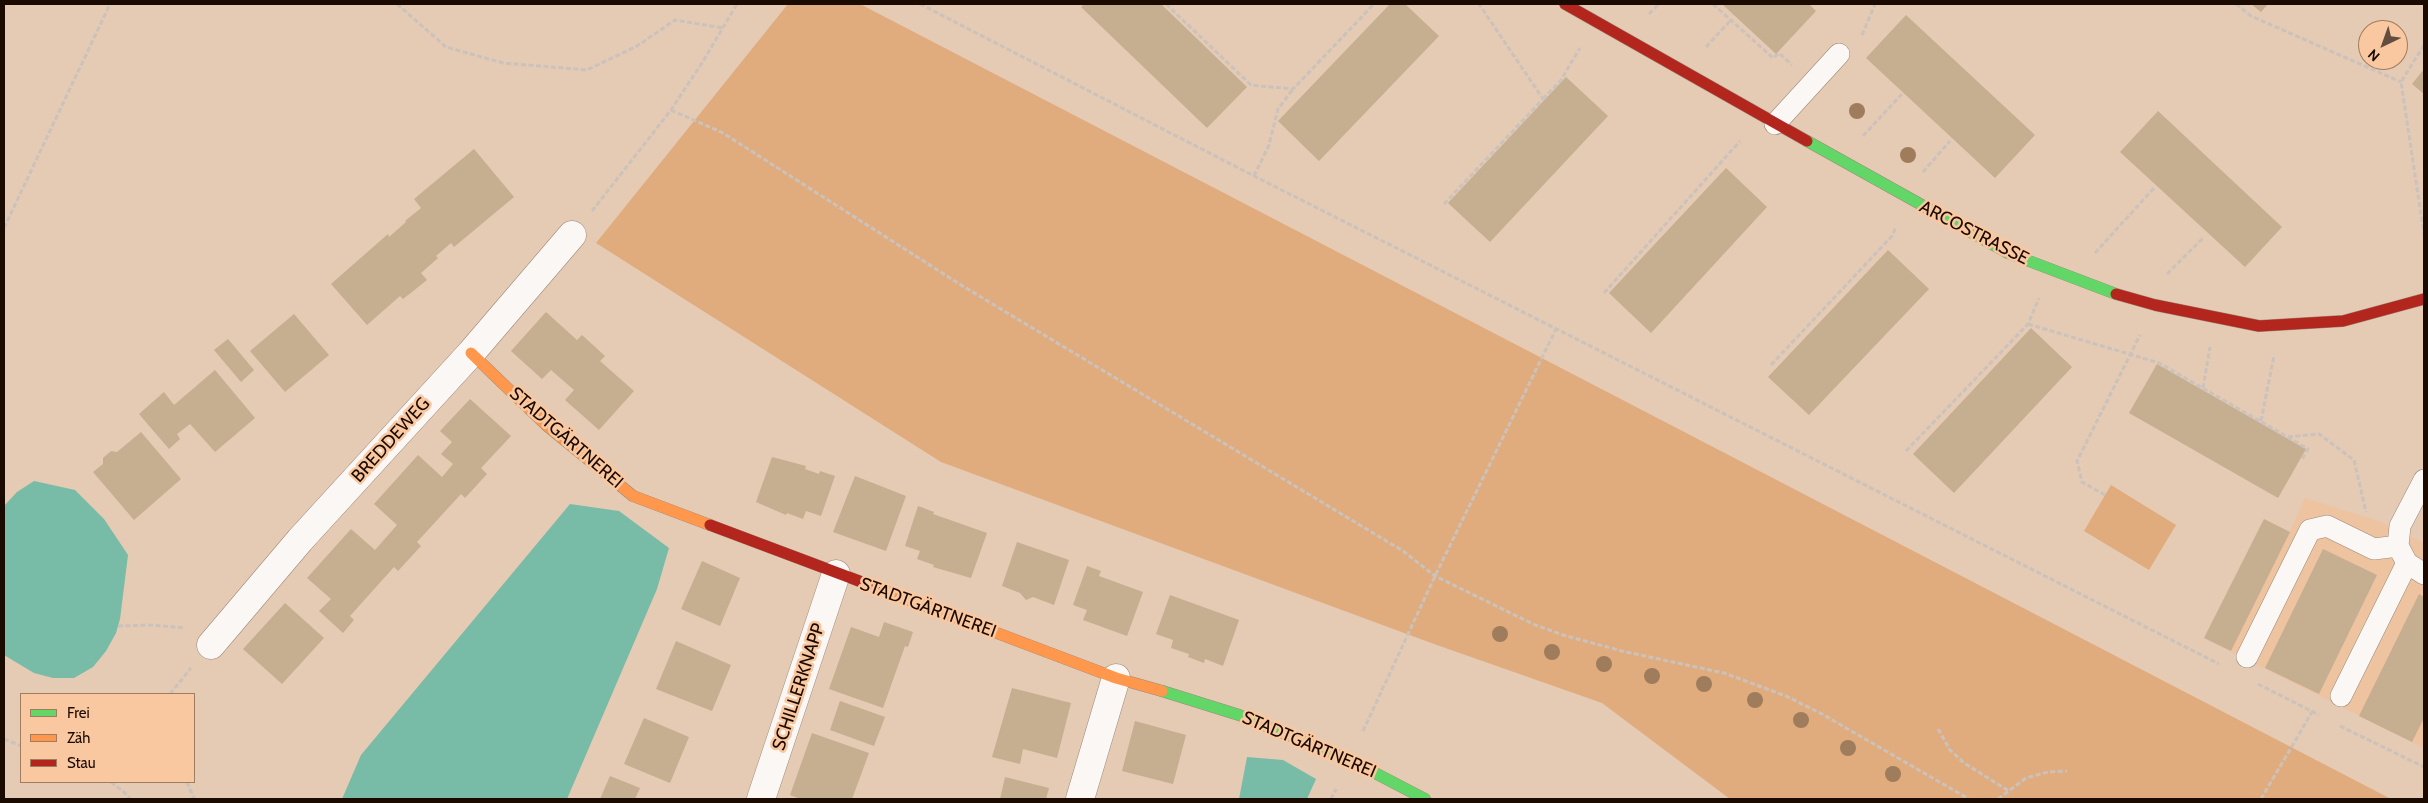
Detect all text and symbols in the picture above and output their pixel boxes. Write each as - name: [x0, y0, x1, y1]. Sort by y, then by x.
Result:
- north arrow: [2358, 20, 2408, 70]
- text: N: [2364, 45, 2383, 65]
- street label: ARCOSTRASSE: [1916, 196, 2032, 270]
- street label: STADTGÄRTNEREI: [505, 383, 627, 493]
- street label: BREDDEWEG: [347, 393, 435, 487]
- street label: STADTGÄRTNEREI: [857, 573, 999, 643]
- street label: SCHILLERKNAPP: [768, 621, 830, 753]
- legend: [20, 693, 195, 783]
- text: Frei: [67, 704, 90, 722]
- street label: STADTGÄRTNEREI: [1239, 707, 1379, 783]
- text: Zäh: [67, 729, 90, 747]
- text: Stau: [67, 754, 96, 772]

